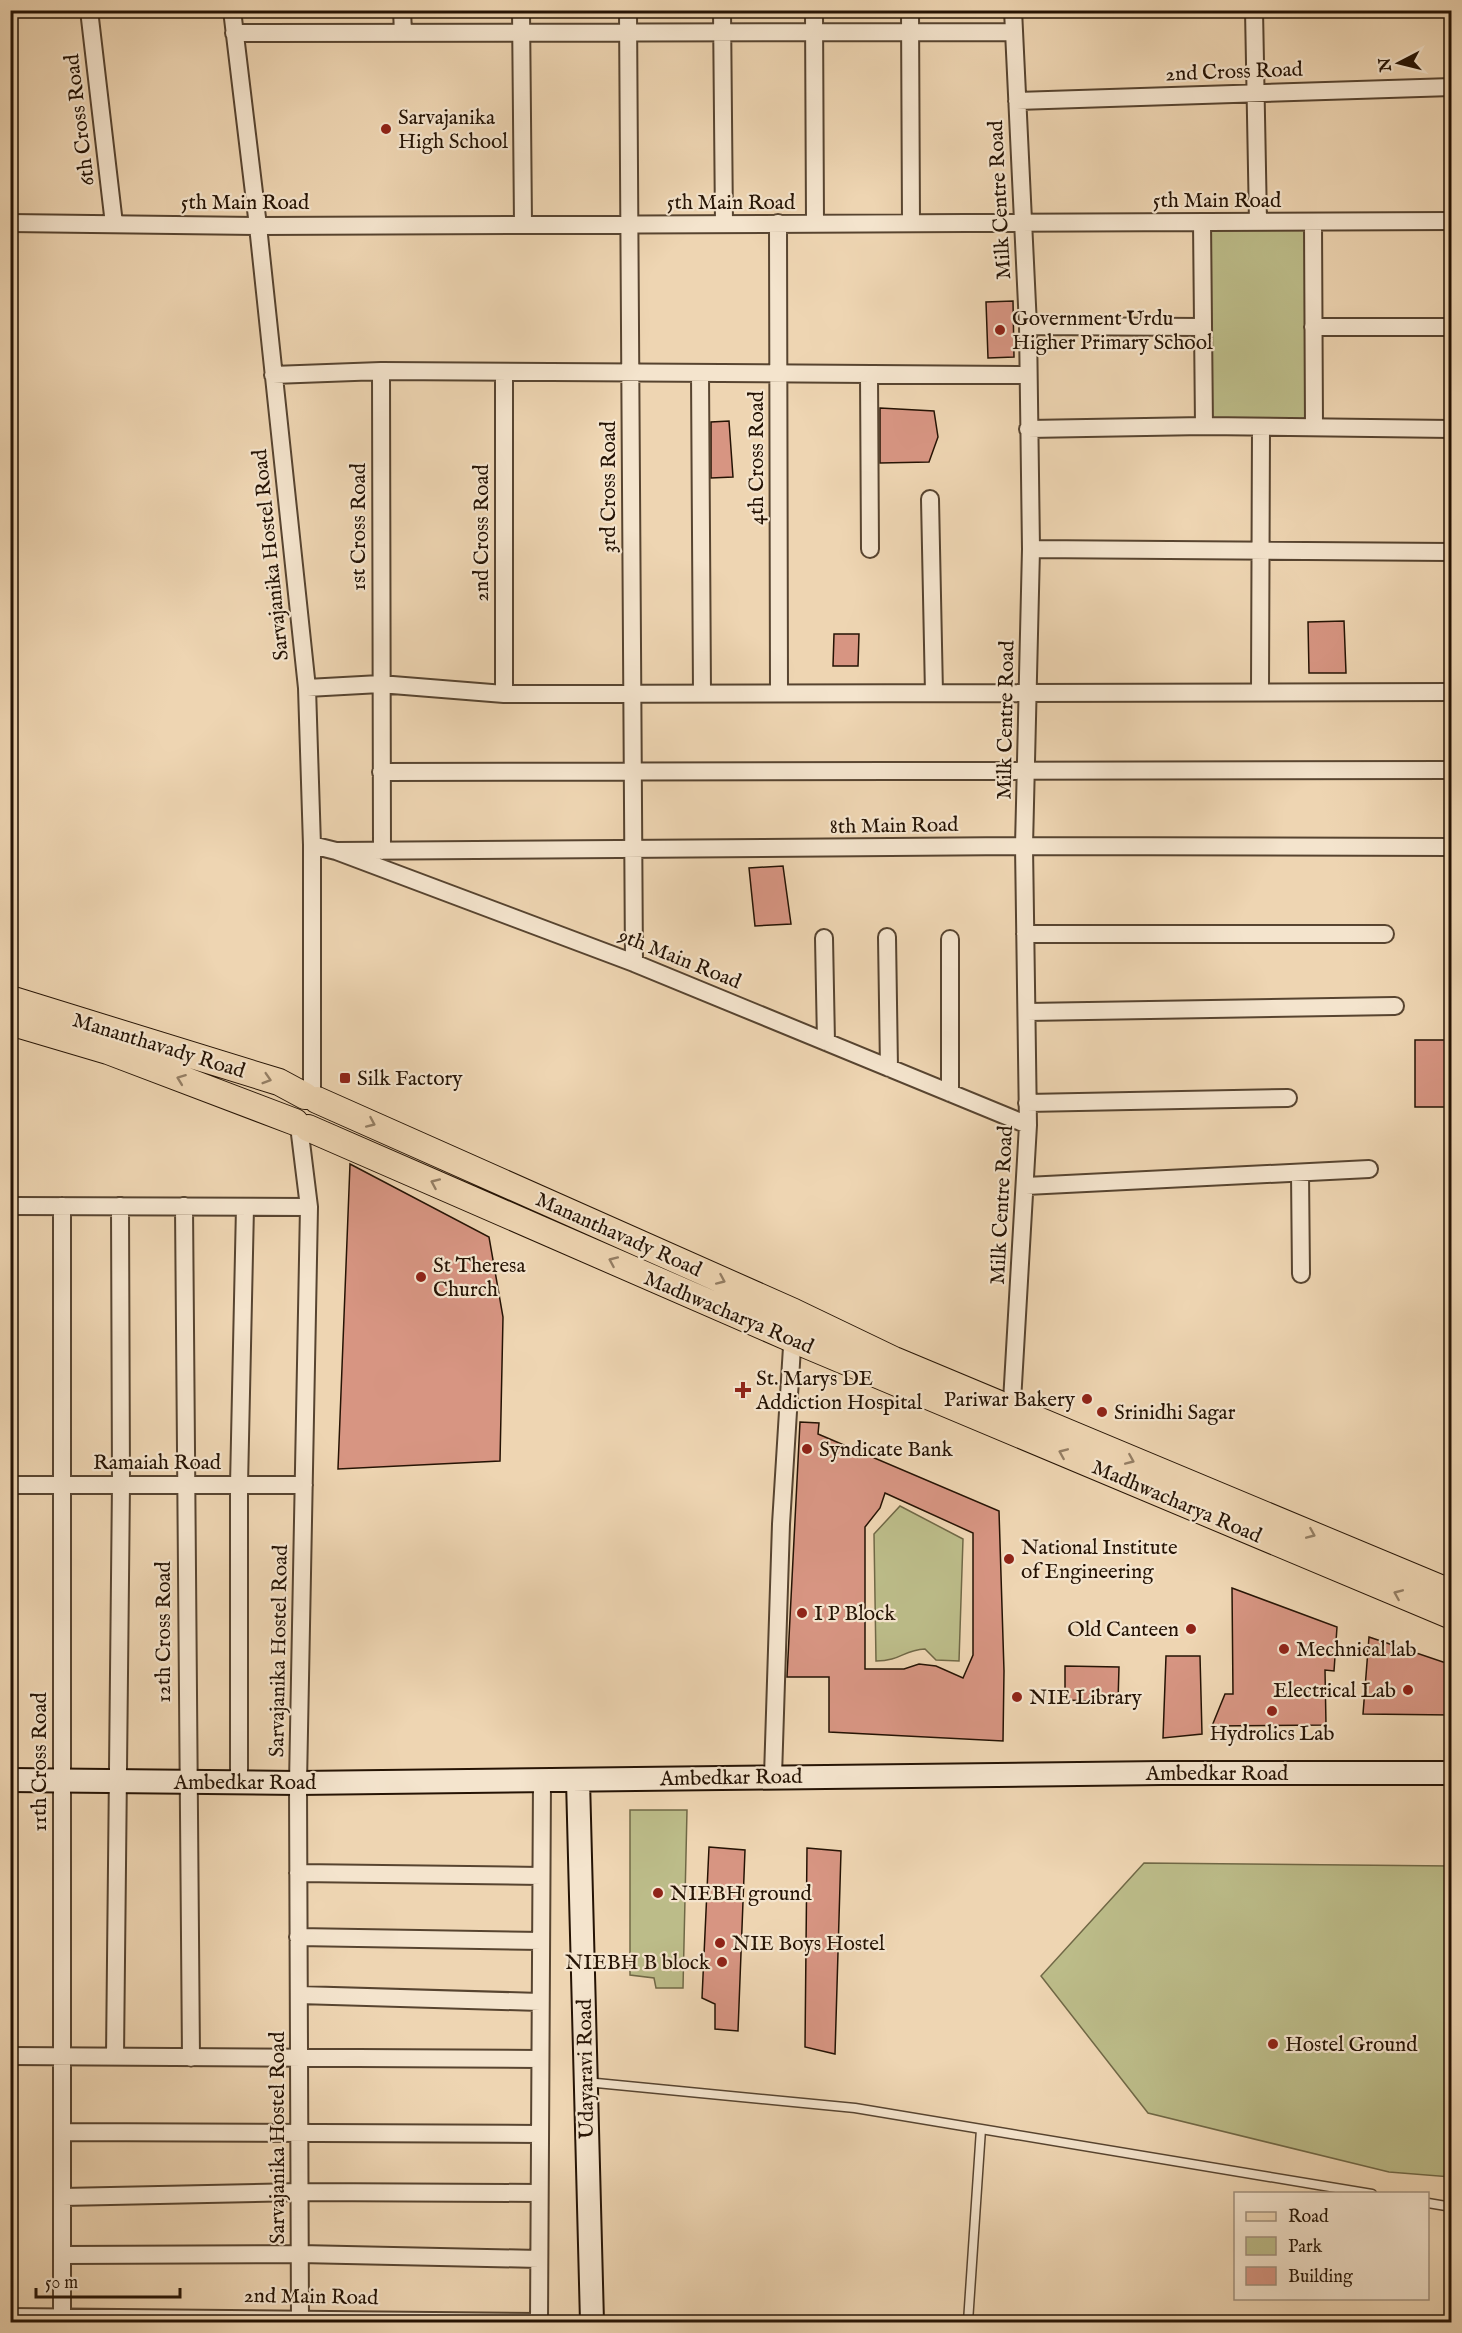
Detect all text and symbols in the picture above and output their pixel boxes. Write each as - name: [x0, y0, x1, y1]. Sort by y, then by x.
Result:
- north arrow: [1369, 33, 1429, 93]
- street label: 6th Cross Road: [59, 52, 102, 187]
- text: N: [1375, 56, 1397, 74]
- street label: 2nd Cross Road: [1165, 57, 1304, 88]
- place label: Sarvajanika High School: [398, 105, 508, 156]
- street label: Milk Centre Road: [983, 119, 1018, 280]
- marker: Sarvajanika High School: [379, 122, 393, 136]
- street label: 5th Main Road: [1153, 188, 1282, 215]
- street label: 5th Main Road: [181, 190, 310, 217]
- street label: 5th Main Road: [667, 190, 796, 217]
- place label: Government Urdu Higher Primary School: [1012, 306, 1213, 357]
- marker: Government Urdu Higher Primary School: [993, 323, 1007, 337]
- street label: 4th Cross Road: [744, 390, 771, 525]
- street label: 3rd Cross Road: [596, 420, 623, 553]
- street label: Sarvajanika Hostel Road: [247, 447, 296, 662]
- street label: 1st Cross Road: [346, 462, 373, 591]
- street label: 2nd Cross Road: [469, 463, 496, 602]
- street label: Milk Centre Road: [992, 639, 1021, 800]
- street label: 8th Main Road: [829, 812, 959, 841]
- street label: 9th Main Road: [613, 922, 745, 997]
- street label: Mananthavady Road: [69, 1007, 249, 1086]
- place label: Silk Factory: [357, 1066, 463, 1093]
- one-way arrow: [261, 1071, 272, 1084]
- marker: Silk Factory: [338, 1071, 352, 1085]
- one-way arrow: [176, 1074, 187, 1086]
- one-way arrow: [364, 1116, 375, 1128]
- street label: Milk Centre Road: [985, 1124, 1020, 1285]
- one-way arrow: [430, 1178, 441, 1190]
- street label: Mananthavady Road: [531, 1187, 706, 1284]
- place label: St Theresa Church: [433, 1253, 526, 1304]
- one-way arrow: [609, 1256, 620, 1268]
- street label: Madhwacharya Road: [639, 1265, 818, 1362]
- marker: St Theresa Church: [414, 1270, 428, 1284]
- one-way arrow: [715, 1272, 726, 1284]
- place label: St. Marys DE Addiction Hospital: [755, 1366, 922, 1417]
- marker: St. Marys DE Addiction Hospital: [734, 1381, 752, 1399]
- place label: Pariwar Bakery: [944, 1387, 1076, 1414]
- marker: Pariwar Bakery: [1080, 1392, 1094, 1406]
- place label: Srinidhi Sagar: [1114, 1400, 1236, 1427]
- marker: Srinidhi Sagar: [1095, 1405, 1109, 1419]
- place label: Syndicate Bank: [819, 1437, 953, 1464]
- marker: Syndicate Bank: [800, 1442, 814, 1456]
- one-way arrow: [1058, 1448, 1069, 1460]
- street label: Ramaiah Road: [93, 1450, 222, 1477]
- one-way arrow: [1124, 1453, 1135, 1465]
- street label: Madhwacharya Road: [1087, 1454, 1266, 1551]
- one-way arrow: [1304, 1527, 1315, 1539]
- place label: National Institute of Engineering: [1021, 1535, 1178, 1586]
- street label: Sarvajanika Hostel Road: [264, 1544, 295, 1758]
- marker: National Institute of Engineering: [1002, 1552, 1016, 1566]
- street label: 12th Cross Road: [151, 1560, 178, 1703]
- one-way arrow: [1393, 1589, 1404, 1601]
- place label: I P Block: [814, 1601, 896, 1628]
- marker: I P Block: [795, 1606, 809, 1620]
- place label: Old Canteen: [1067, 1617, 1179, 1644]
- marker: Old Canteen: [1184, 1622, 1198, 1636]
- place label: Mechnical lab: [1296, 1637, 1417, 1664]
- marker: Mechnical lab: [1277, 1642, 1291, 1656]
- place label: Electrical Lab: [1273, 1678, 1396, 1705]
- marker: Electrical Lab: [1401, 1683, 1415, 1697]
- place label: NIE Library: [1029, 1685, 1142, 1712]
- marker: NIE Library: [1010, 1690, 1024, 1704]
- street label: 11th Cross Road: [27, 1692, 54, 1832]
- marker: Hydrolics Lab: [1265, 1704, 1279, 1718]
- place label: Hydrolics Lab: [1209, 1721, 1335, 1748]
- street label: Ambedkar Road: [1145, 1761, 1289, 1788]
- street label: Ambedkar Road: [659, 1764, 803, 1793]
- street label: Ambedkar Road: [173, 1770, 317, 1797]
- place label: NIEBH ground: [670, 1881, 813, 1908]
- marker: NIEBH ground: [651, 1886, 665, 1900]
- place label: NIE Boys Hostel: [732, 1931, 885, 1958]
- marker: NIE Boys Hostel: [713, 1936, 727, 1950]
- place label: NIEBH B block: [565, 1950, 711, 1977]
- marker: NIEBH B block: [715, 1955, 729, 1969]
- street label: Udayaravi Road: [572, 1998, 601, 2139]
- street label: Sarvajanika Hostel Road: [265, 2031, 292, 2244]
- place label: Hostel Ground: [1285, 2032, 1418, 2059]
- marker: Hostel Ground: [1266, 2037, 1280, 2051]
- legend: [1234, 2192, 1429, 2300]
- text: Road: [1288, 2206, 1329, 2229]
- text: Park: [1288, 2236, 1323, 2259]
- scale bar: [36, 2261, 180, 2299]
- text: Building: [1288, 2266, 1353, 2289]
- text: 50 m: [45, 2272, 78, 2295]
- street label: 2nd Main Road: [243, 2283, 379, 2312]

